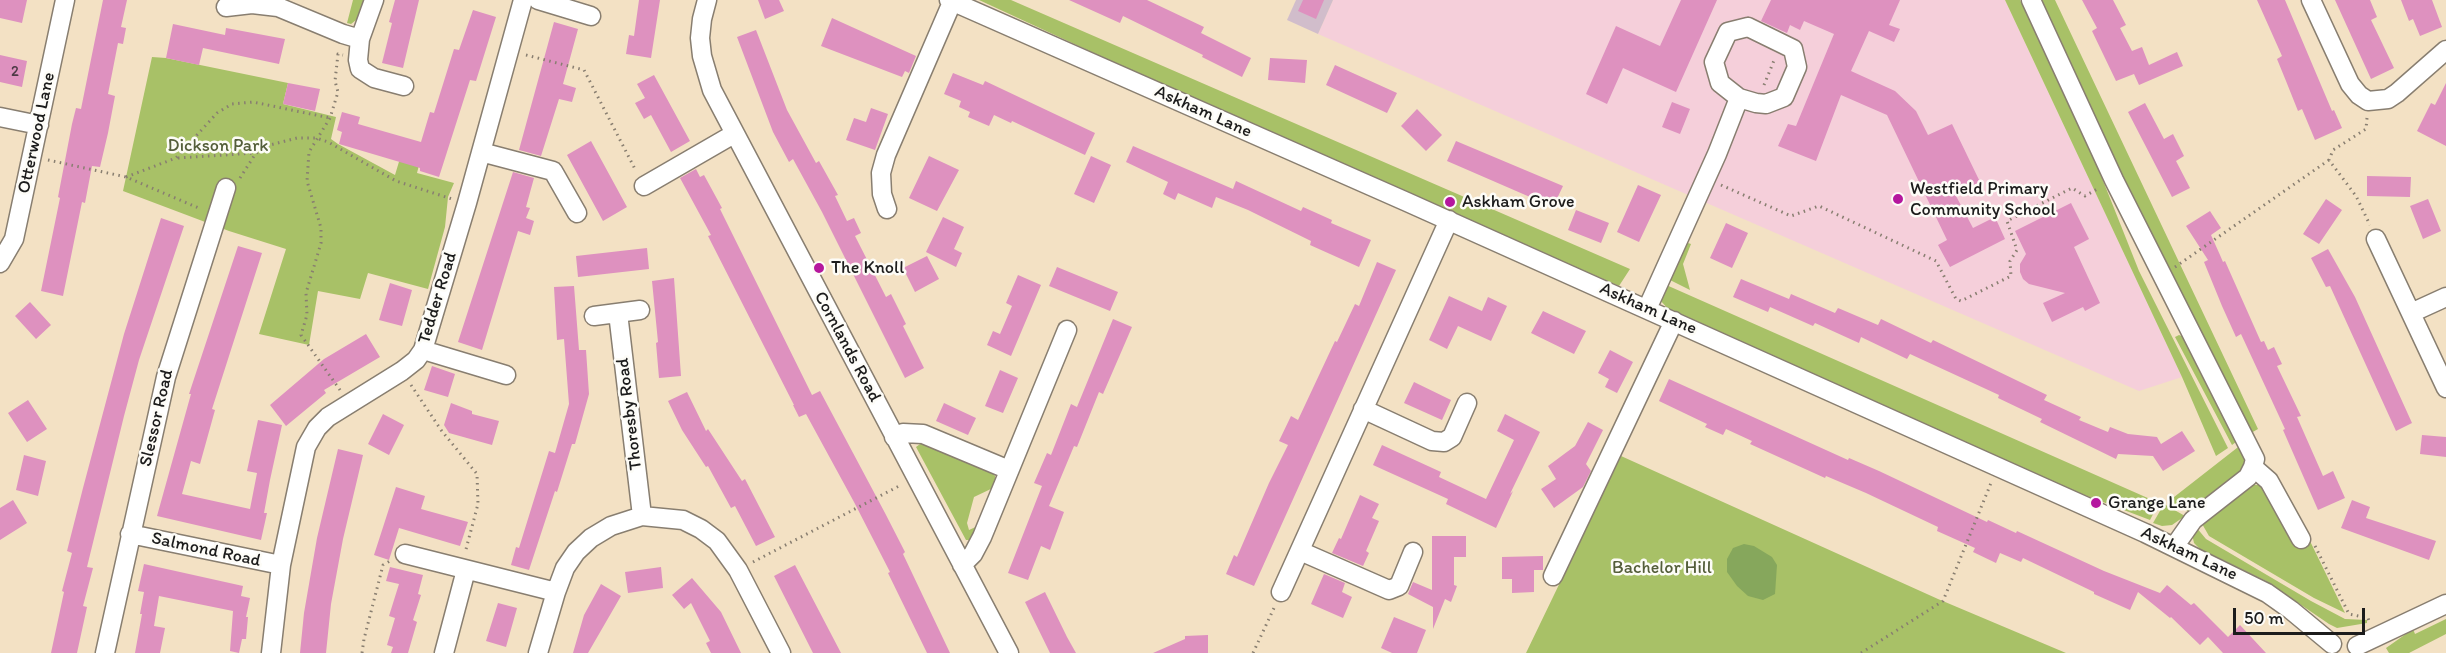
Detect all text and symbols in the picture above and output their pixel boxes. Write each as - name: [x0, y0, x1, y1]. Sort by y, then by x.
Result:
- house number: 2: [11, 63, 19, 81]
- street label: Otterwood Lane: [14, 71, 60, 195]
- street label: Askham Lane: [1151, 81, 1255, 143]
- park label: Dickson Park: [167, 135, 269, 157]
- place label: Westfield Primary Community School: [1910, 178, 2055, 220]
- place label: Askham Grove: [1462, 191, 1575, 213]
- marker: Westfield Primary Community School: [1891, 192, 1905, 206]
- marker: Askham Grove: [1443, 195, 1457, 209]
- street label: Tedder Road: [414, 249, 462, 347]
- place label: The Knoll: [831, 257, 904, 279]
- marker: The Knoll: [812, 261, 826, 275]
- street label: Askham Lane: [1596, 278, 1700, 340]
- street label: Cornlands Road: [809, 288, 885, 406]
- street label: Thoresby Road: [612, 357, 648, 471]
- street label: Slessor Road: [135, 367, 179, 469]
- place label: Grange Lane: [2108, 492, 2206, 514]
- marker: Grange Lane: [2089, 496, 2103, 510]
- street label: Askham Lane: [2137, 522, 2241, 586]
- street label: Salmond Road: [149, 528, 263, 572]
- park label: Bachelor Hill: [1612, 557, 1712, 579]
- scale bar: [2236, 596, 2368, 634]
- text: 50 m: [2244, 607, 2284, 629]

